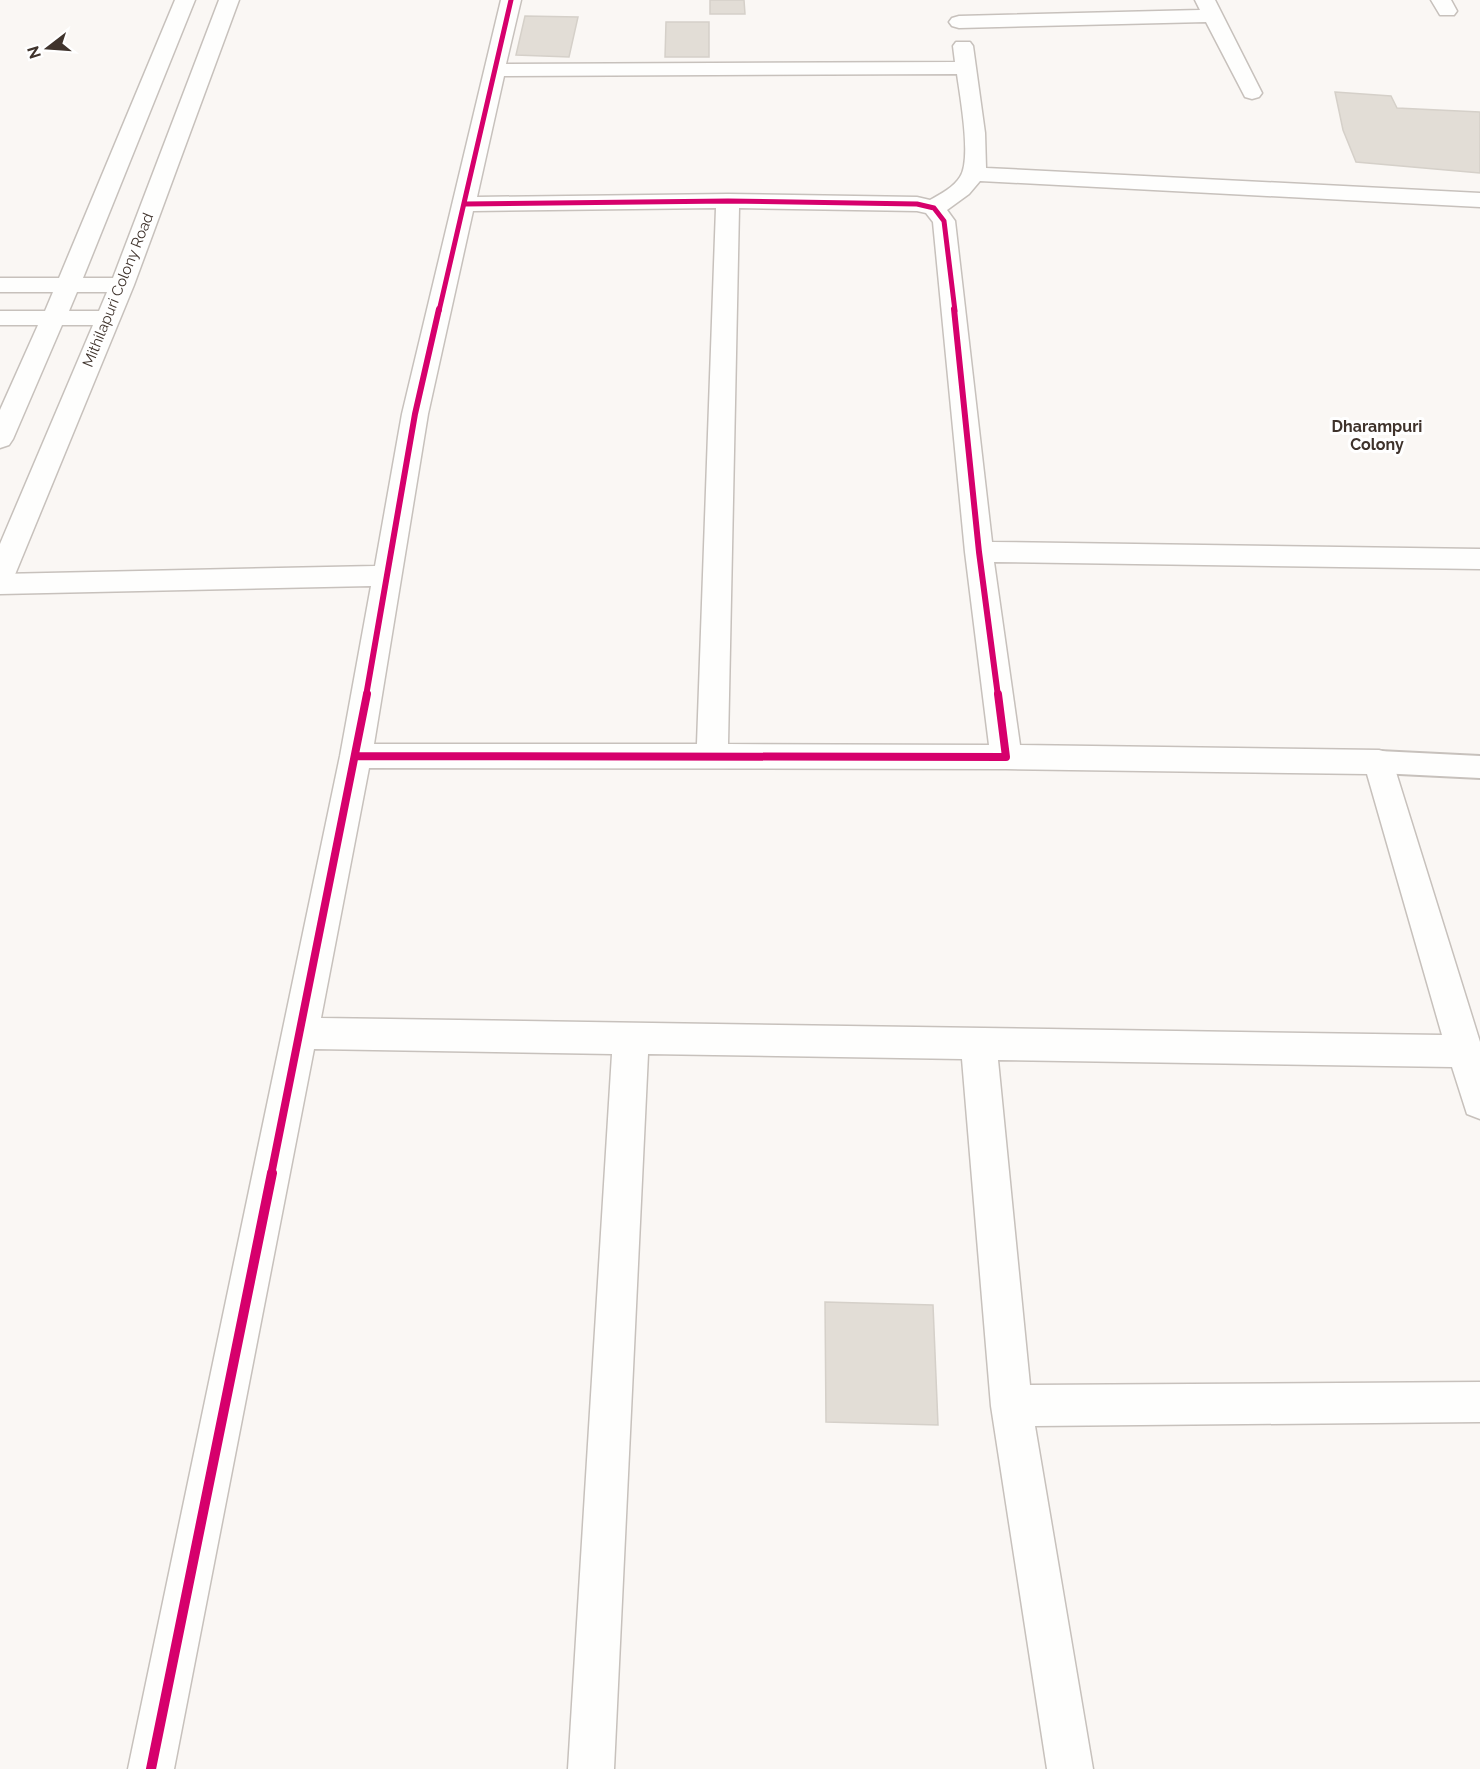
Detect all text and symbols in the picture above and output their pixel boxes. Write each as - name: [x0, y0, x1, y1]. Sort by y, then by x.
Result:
- north arrow: [18, 18, 78, 78]
- text: N: [23, 44, 45, 61]
- street label: Mithilapuri Colony Road: [79, 210, 157, 370]
- district label: Dharampuri Colony: [1332, 417, 1422, 454]

